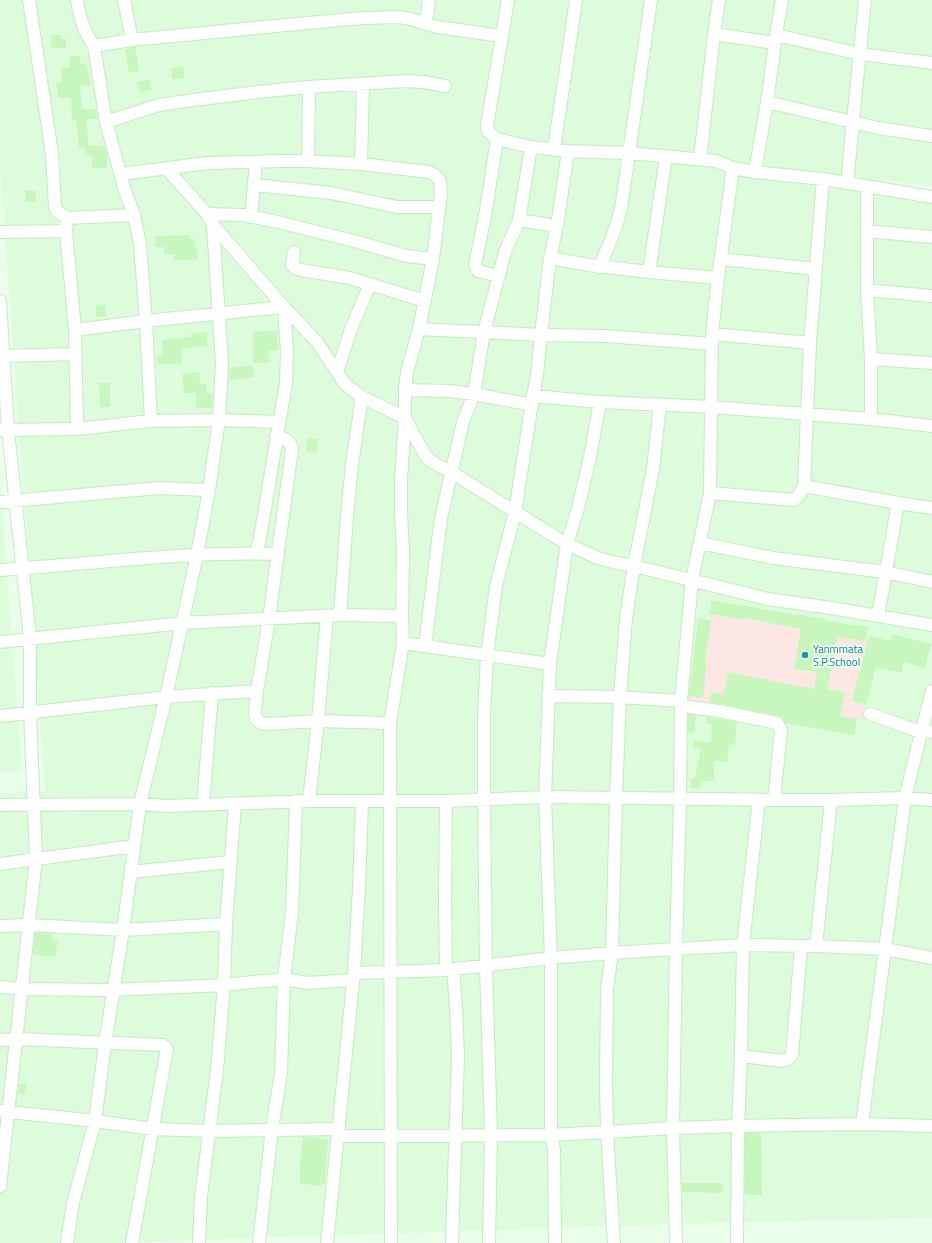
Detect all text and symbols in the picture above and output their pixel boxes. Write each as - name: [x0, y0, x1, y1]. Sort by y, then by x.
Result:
- place label: Yanmmata S.P.School: [813, 641, 863, 670]
- marker: Yanmmata S.P.School: [800, 650, 810, 660]

